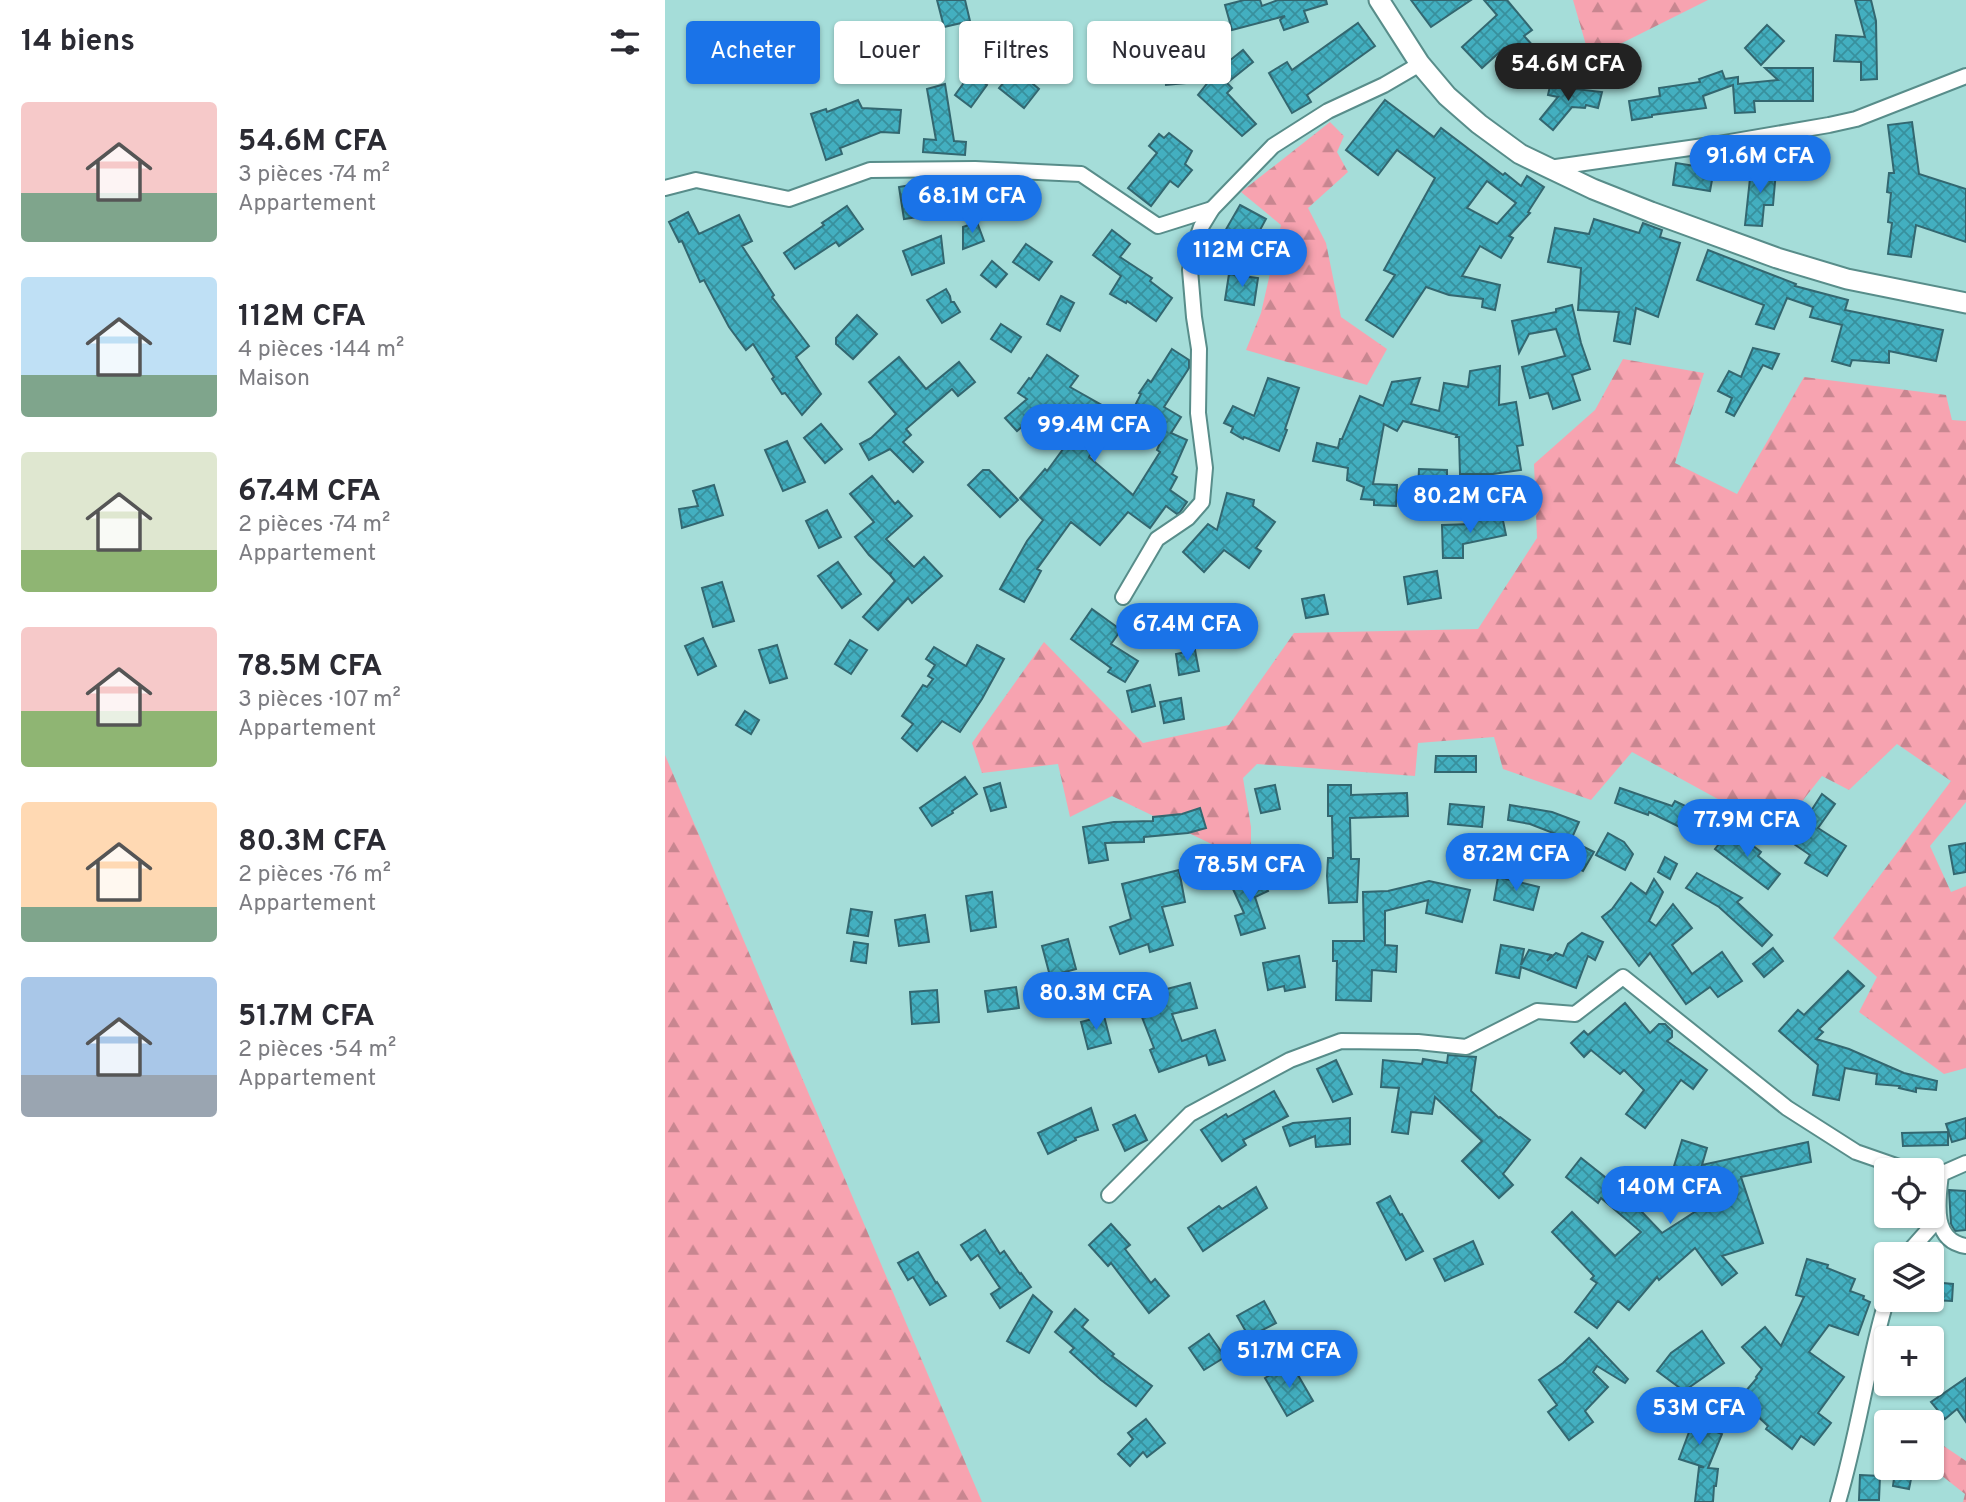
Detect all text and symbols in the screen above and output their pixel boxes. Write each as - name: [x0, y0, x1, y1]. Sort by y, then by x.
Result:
- chip: Acheter: [686, 21, 820, 84]
- chip: Louer: [834, 21, 945, 84]
- chip: Filtres: [959, 21, 1073, 84]
- chip: Nouveau: [1087, 21, 1231, 84]
- icon: filters: [606, 23, 644, 61]
- text: 14 biens: [21, 24, 135, 61]
- pin: 54.6M CFA: [1488, 43, 1648, 103]
- text: 54.6M CFA: [1511, 51, 1625, 80]
- text: 54.6M CFA: [238, 124, 387, 161]
- icon: home: [77, 130, 161, 214]
- pin: 91.6M CFA: [1680, 136, 1840, 195]
- text: 91.6M CFA: [1706, 143, 1814, 172]
- text: 3 pièces · 74 m²: [238, 161, 390, 190]
- pin: 68.1M CFA: [892, 176, 1052, 235]
- text: 68.1M CFA: [918, 183, 1026, 212]
- text: Appartement: [238, 190, 376, 219]
- pin: 112M CFA: [1170, 230, 1314, 289]
- text: 112M CFA: [1193, 237, 1291, 266]
- text: 112M CFA: [238, 299, 366, 336]
- icon: home: [77, 305, 161, 389]
- text: 4 pièces · 144 m²: [238, 336, 404, 365]
- text: Maison: [238, 365, 310, 394]
- pin: 99.4M CFA: [1014, 405, 1174, 464]
- text: 99.4M CFA: [1037, 412, 1151, 441]
- text: 67.4M CFA: [238, 474, 381, 511]
- pin: 80.2M CFA: [1390, 476, 1550, 535]
- icon: home: [77, 480, 161, 564]
- text: 80.2M CFA: [1413, 483, 1527, 512]
- text: 2 pièces · 74 m²: [238, 511, 390, 540]
- text: Appartement: [238, 540, 376, 569]
- pin: 67.4M CFA: [1107, 604, 1267, 663]
- text: 67.4M CFA: [1132, 611, 1242, 640]
- text: 78.5M CFA: [238, 649, 383, 686]
- icon: home: [77, 655, 161, 739]
- text: 3 pièces · 107 m²: [238, 686, 401, 715]
- text: Appartement: [238, 715, 376, 744]
- pin: 77.9M CFA: [1667, 800, 1827, 859]
- text: 77.9M CFA: [1693, 807, 1801, 836]
- text: 80.3M CFA: [238, 824, 387, 861]
- icon: home: [77, 830, 161, 914]
- pin: 87.2M CFA: [1436, 834, 1596, 893]
- text: 87.2M CFA: [1462, 841, 1570, 870]
- pin: 78.5M CFA: [1170, 844, 1330, 904]
- text: 78.5M CFA: [1195, 852, 1305, 881]
- text: 2 pièces · 76 m²: [238, 861, 391, 890]
- text: Appartement: [238, 890, 376, 919]
- pin: 80.3M CFA: [1016, 972, 1176, 1032]
- text: 80.3M CFA: [1039, 980, 1153, 1009]
- text: 51.7M CFA: [238, 999, 375, 1036]
- icon: home: [77, 1005, 161, 1089]
- text: 2 pièces · 54 m²: [238, 1036, 396, 1065]
- text: Appartement: [238, 1065, 376, 1094]
- map controls: [1874, 1158, 1944, 1480]
- button: locate: [1874, 1158, 1944, 1228]
- pin: 140M CFA: [1598, 1166, 1742, 1226]
- text: 140M CFA: [1618, 1174, 1722, 1203]
- button: layers: [1874, 1242, 1944, 1312]
- button: +: [1874, 1326, 1944, 1396]
- pin: 51.7M CFA: [1209, 1330, 1369, 1390]
- text: 51.7M CFA: [1237, 1338, 1341, 1367]
- pin: 53M CFA: [1634, 1388, 1764, 1447]
- text: 53M CFA: [1652, 1395, 1746, 1424]
- button: −: [1874, 1410, 1944, 1480]

